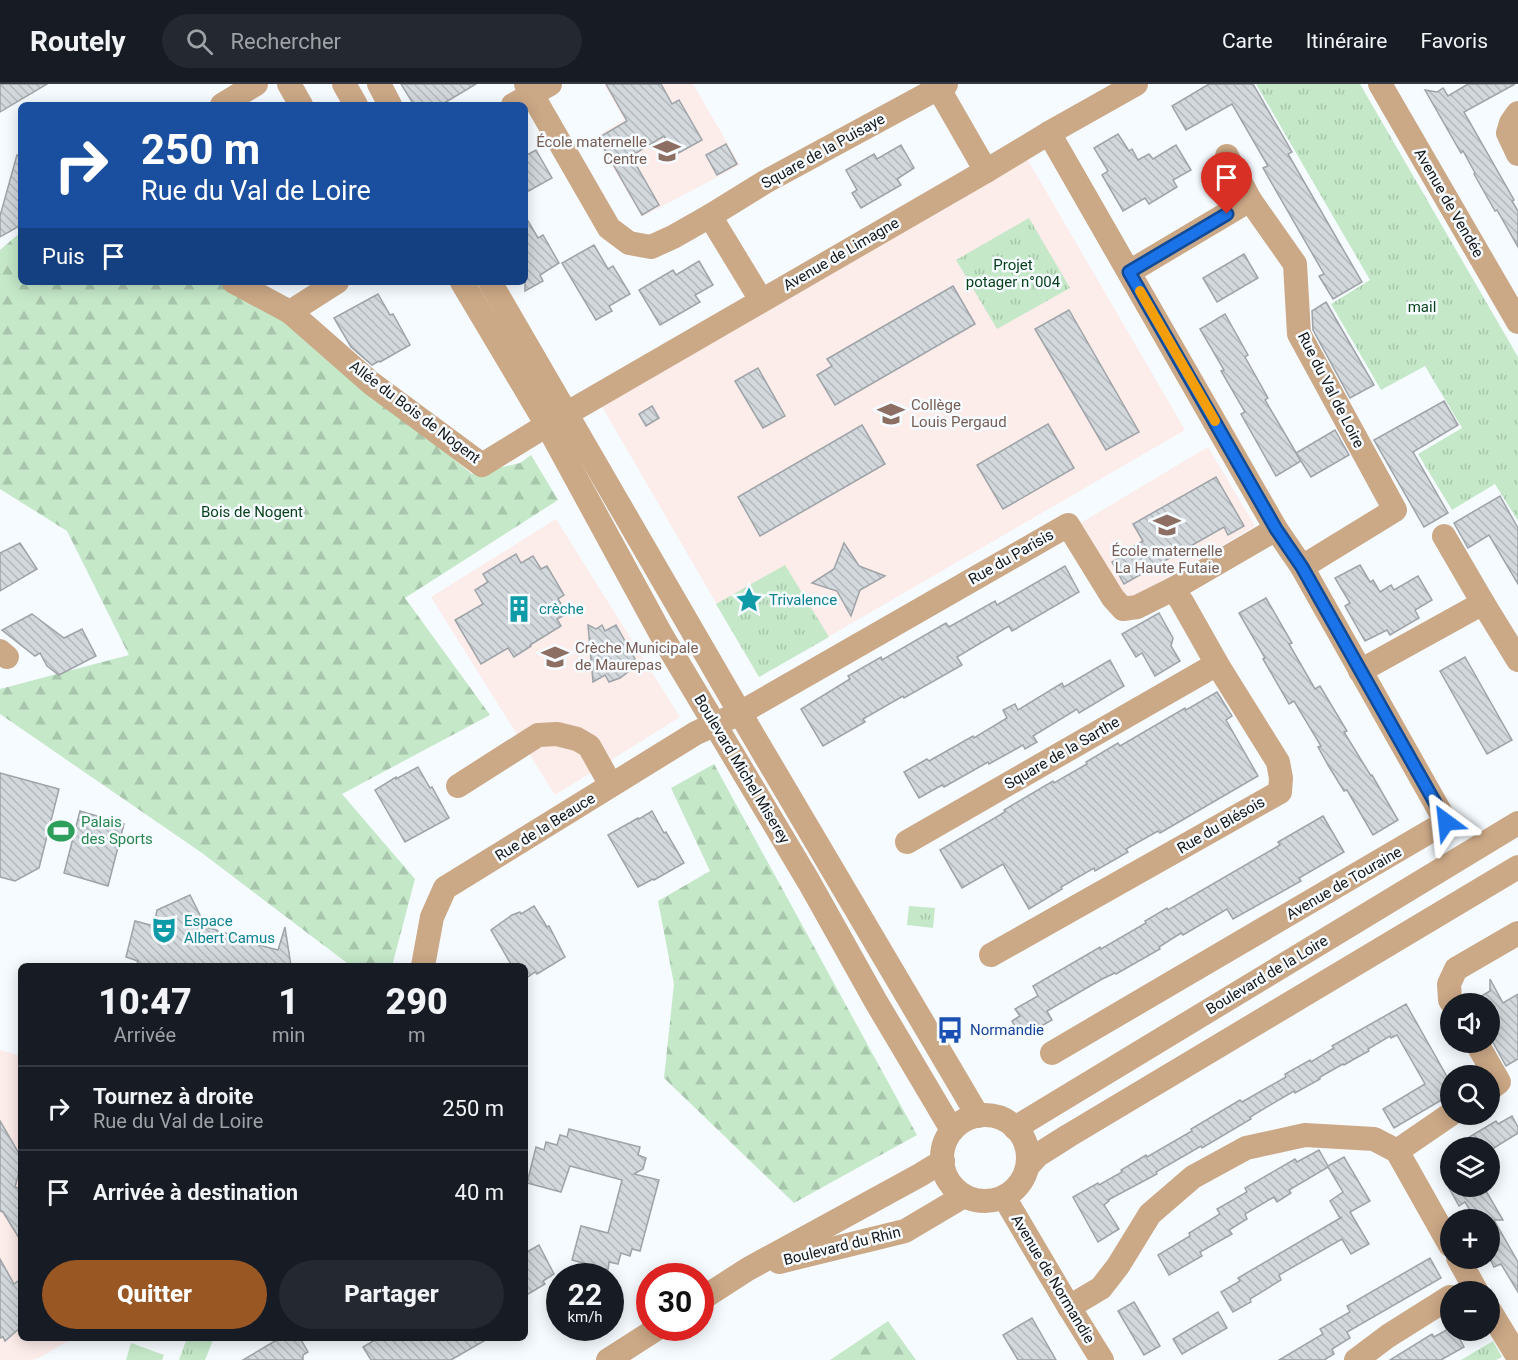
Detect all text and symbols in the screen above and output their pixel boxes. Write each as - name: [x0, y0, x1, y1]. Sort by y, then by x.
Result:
- search box: [162, 14, 582, 68]
- text: Routely: [30, 25, 126, 58]
- icon: search: [183, 25, 216, 58]
- text: Rechercher: [231, 29, 341, 54]
- text: Carte: [1222, 29, 1273, 53]
- text: Itinéraire: [1306, 29, 1387, 53]
- text: Favoris: [1420, 29, 1488, 53]
- street label: Square de la Puisaye: [758, 110, 888, 192]
- text: 250 m: [141, 125, 260, 174]
- icon: right: [42, 126, 120, 204]
- place label: École maternelle Centre: [536, 133, 647, 168]
- school or university icon: École maternelle Centre: [652, 136, 682, 166]
- street label: Avenue de Vendée: [1411, 145, 1487, 261]
- pin: [1201, 152, 1252, 214]
- icon: arrive: [1210, 161, 1243, 194]
- text: Rue du Val de Loire: [141, 175, 371, 207]
- street label: Avenue de Limagne: [780, 214, 902, 294]
- icon: arrive: [97, 240, 130, 273]
- text: Puis: [42, 244, 85, 269]
- park label: Projet potager n°004: [966, 256, 1061, 291]
- park label: mail: [1408, 298, 1436, 316]
- street label: Rue du Val de Loire: [1294, 329, 1368, 451]
- street label: Allée du Bois de Nogent: [346, 357, 484, 467]
- place label: Collège Louis Pergaud: [911, 396, 1007, 431]
- school or university icon: Collège Louis Pergaud: [876, 399, 906, 429]
- park label: Bois de Nogent: [201, 503, 303, 521]
- school or university icon: École maternelle La Haute Futaie: [1152, 510, 1182, 540]
- street label: Rue du Parisis: [965, 525, 1057, 589]
- place label: École maternelle La Haute Futaie: [1112, 542, 1222, 577]
- place icon: Trivalence: [734, 585, 764, 615]
- place label: Trivalence: [769, 591, 837, 609]
- building icon: crèche: [504, 594, 534, 624]
- place label: crèche: [539, 600, 584, 618]
- place label: Crèche Municipale de Maurepas: [575, 639, 698, 674]
- school or university icon: Crèche Municipale de Maurepas: [540, 642, 570, 672]
- street label: Boulevard Michel Miserey: [690, 691, 794, 847]
- street label: Square de la Sarthe: [1001, 713, 1123, 793]
- street label: Rue de la Beauce: [492, 789, 598, 865]
- position arrow: [1414, 790, 1478, 854]
- street label: Rue du Blésois: [1174, 793, 1268, 857]
- place label: Palais des Sports: [81, 813, 153, 848]
- sports icon: Palais des Sports: [46, 816, 76, 846]
- street label: Avenue de Touraine: [1283, 843, 1405, 923]
- place label: Espace Albert Camus: [184, 912, 275, 947]
- theatre icon: Espace Albert Camus: [149, 915, 179, 945]
- street label: Boulevard de la Loire: [1203, 931, 1331, 1019]
- text: 10:47: [98, 981, 192, 1023]
- text: 1: [278, 981, 299, 1023]
- text: 290: [386, 981, 448, 1023]
- map controls: [1440, 993, 1500, 1341]
- button: sound: [1440, 993, 1500, 1053]
- bus stop icon: Normandie: [935, 1015, 965, 1045]
- place label: Normandie: [970, 1021, 1044, 1039]
- text: Arrivée: [114, 1023, 176, 1047]
- text: min: [272, 1023, 305, 1047]
- text: m: [408, 1023, 425, 1047]
- button: search: [1440, 1065, 1500, 1125]
- text: Tournez à droite: [93, 1084, 253, 1109]
- icon: right: [42, 1092, 75, 1125]
- text: 250 m: [442, 1096, 504, 1121]
- text: Rue du Val de Loire: [93, 1109, 263, 1133]
- button: layers: [1440, 1137, 1500, 1197]
- icon: arrive: [42, 1176, 75, 1209]
- text: Arrivée à destination: [93, 1180, 298, 1205]
- text: 40 m: [455, 1180, 504, 1205]
- button: +: [1440, 1209, 1500, 1269]
- street label: Avenue de Normandie: [1007, 1211, 1099, 1347]
- street label: Boulevard du Rhin: [782, 1223, 902, 1269]
- button: Quitter: [42, 1260, 267, 1329]
- button: Partager: [279, 1260, 504, 1329]
- speed limit sign: 30: [636, 1263, 714, 1341]
- text: 22: [568, 1277, 602, 1312]
- button: −: [1440, 1281, 1500, 1341]
- text: km/h: [567, 1308, 603, 1326]

